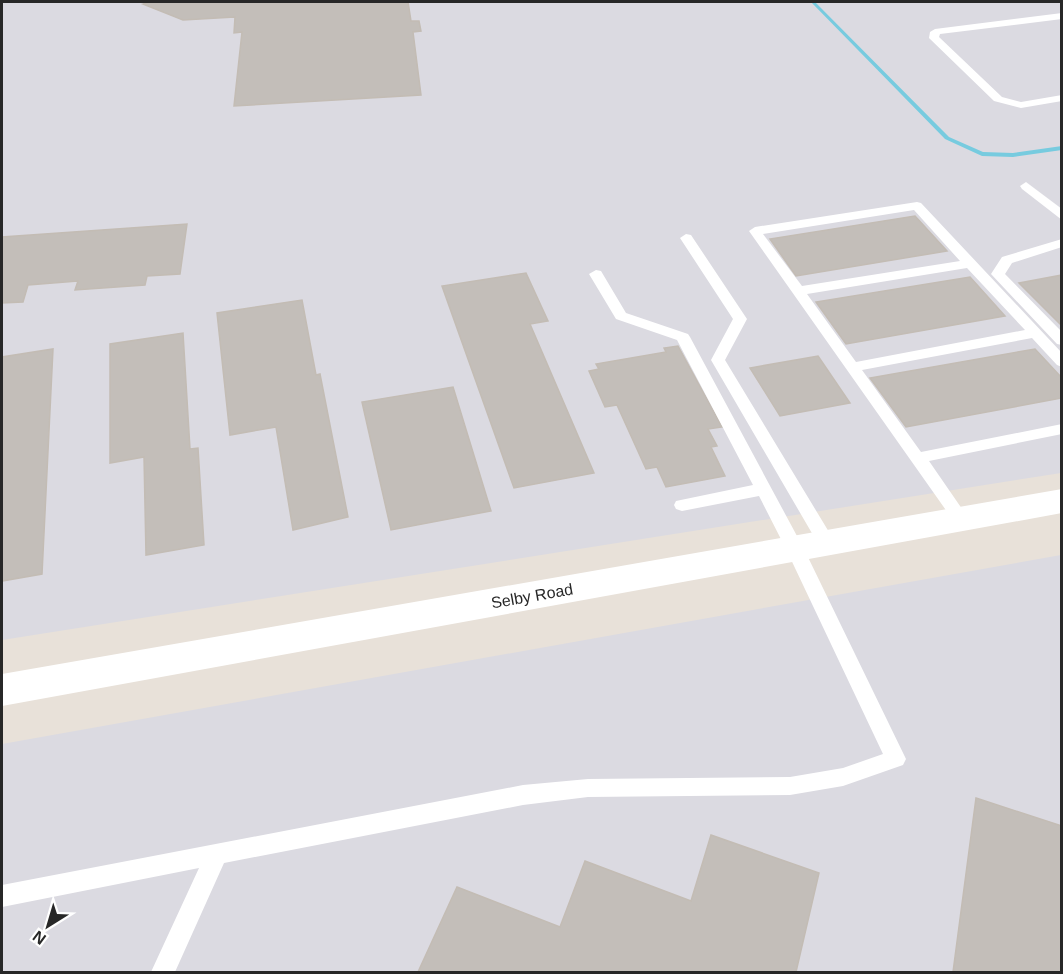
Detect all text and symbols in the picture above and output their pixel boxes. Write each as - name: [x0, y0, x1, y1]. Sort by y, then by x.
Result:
- street label: Selby Road: [490, 580, 574, 612]
- north arrow: [18, 896, 78, 956]
- text: N: [30, 927, 49, 948]

